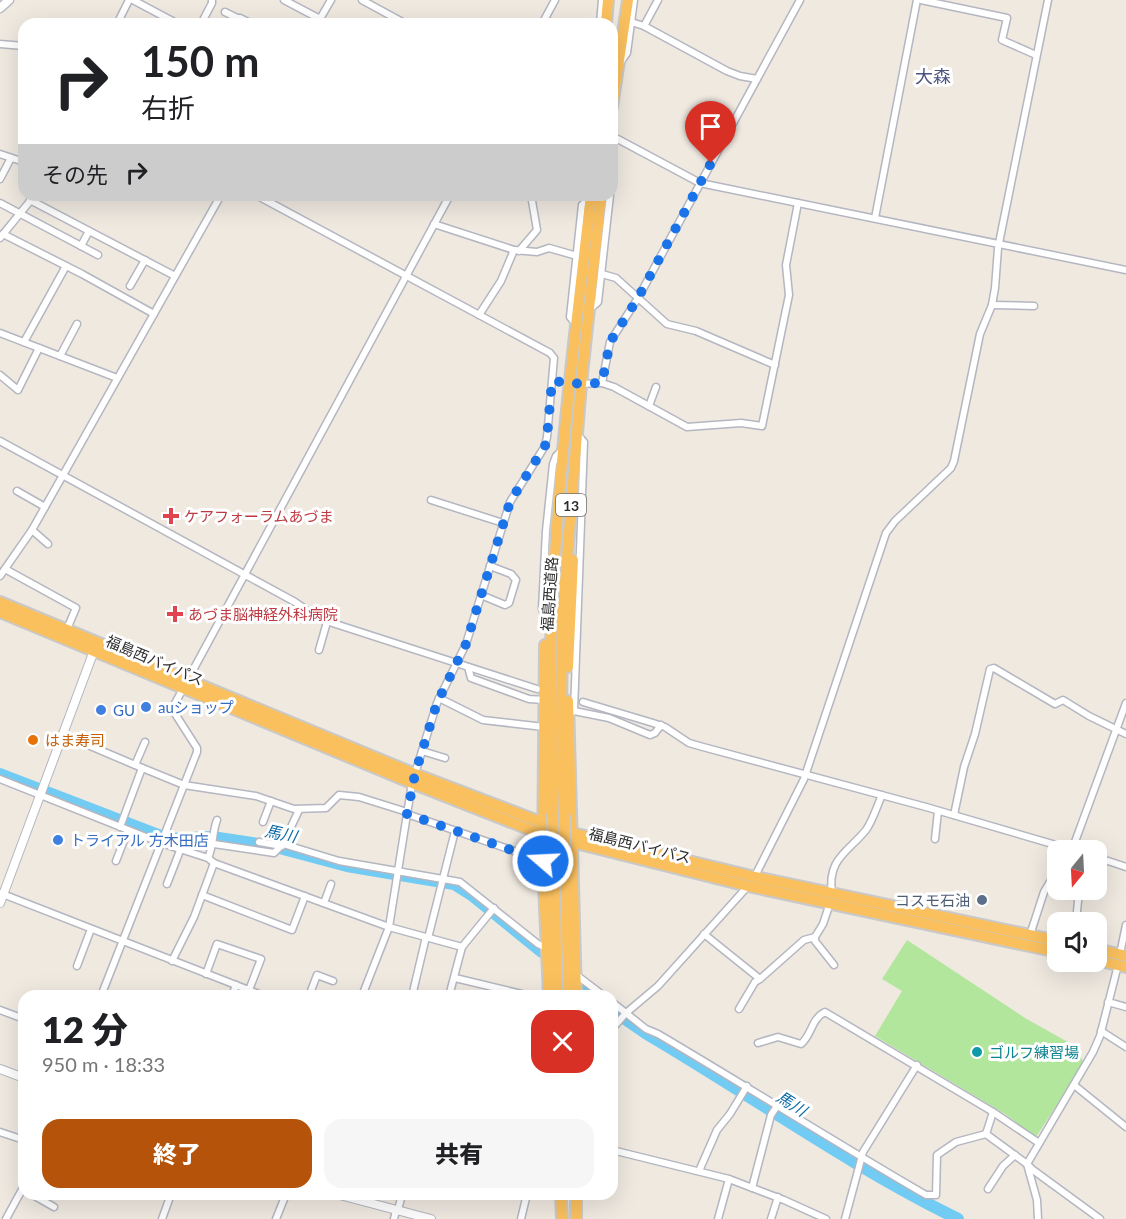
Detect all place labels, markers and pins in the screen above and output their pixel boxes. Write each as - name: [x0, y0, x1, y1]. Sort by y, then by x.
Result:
- pin: [685, 101, 736, 163]
- marker: ケアフォーラムあづま: [162, 507, 180, 525]
- place label: ケアフォーラムあづま: [184, 507, 334, 525]
- marker: あづま脳神経外科病院: [166, 605, 184, 623]
- place label: あづま脳神経外科病院: [188, 605, 338, 623]
- place label: auショップ: [158, 698, 234, 716]
- marker: auショップ: [139, 700, 153, 714]
- place label: GU: [113, 701, 135, 719]
- marker: GU: [94, 703, 108, 717]
- place label: はま寿司: [45, 731, 105, 749]
- marker: はま寿司: [26, 733, 40, 747]
- place label: トライアル 方木田店: [70, 831, 209, 849]
- marker: トライアル 方木田店: [51, 833, 65, 847]
- place label: コスモ石油: [895, 891, 970, 909]
- marker: コスモ石油: [975, 893, 989, 907]
- place label: ゴルフ練習場: [989, 1043, 1079, 1061]
- marker: ゴルフ練習場: [970, 1045, 984, 1059]

